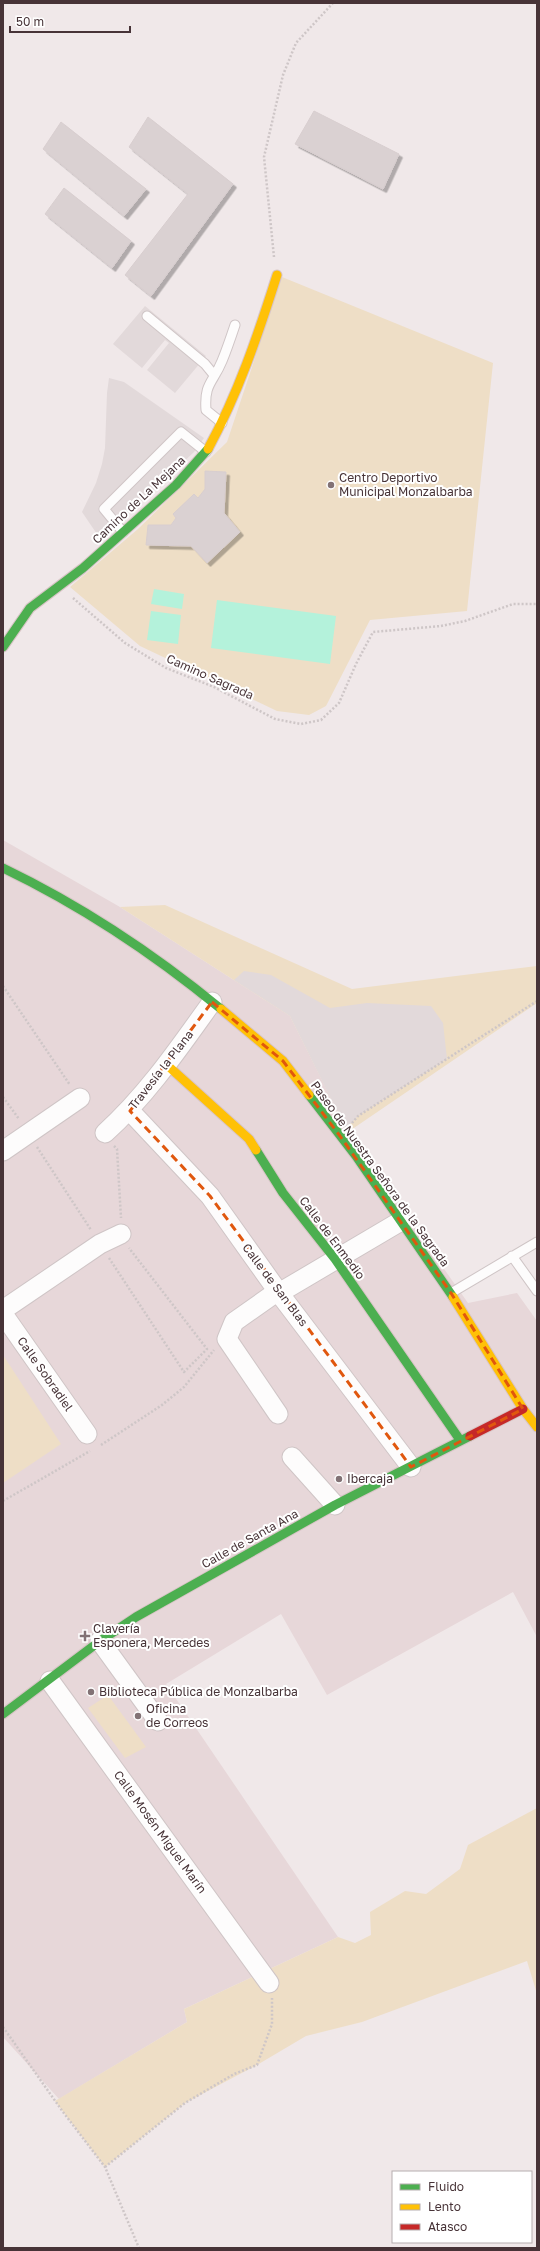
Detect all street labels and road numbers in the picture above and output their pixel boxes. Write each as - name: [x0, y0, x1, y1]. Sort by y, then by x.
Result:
- street label: Camino de La Mejana: [89, 453, 188, 547]
- street label: Camino Sagrada: [164, 651, 256, 702]
- street label: Travesía la Plana: [125, 1027, 196, 1112]
- street label: Paseo de Nuestra Señora de la Sagrada: [308, 1078, 453, 1270]
- street label: Calle de Enmedio: [296, 1193, 368, 1282]
- street label: Calle de San Blas: [239, 1240, 311, 1329]
- street label: Calle Sobradiel: [14, 1334, 77, 1414]
- street label: Calle de Santa Ana: [199, 1506, 301, 1571]
- street label: Calle Mosén Miguel Marín: [111, 1767, 210, 1896]

